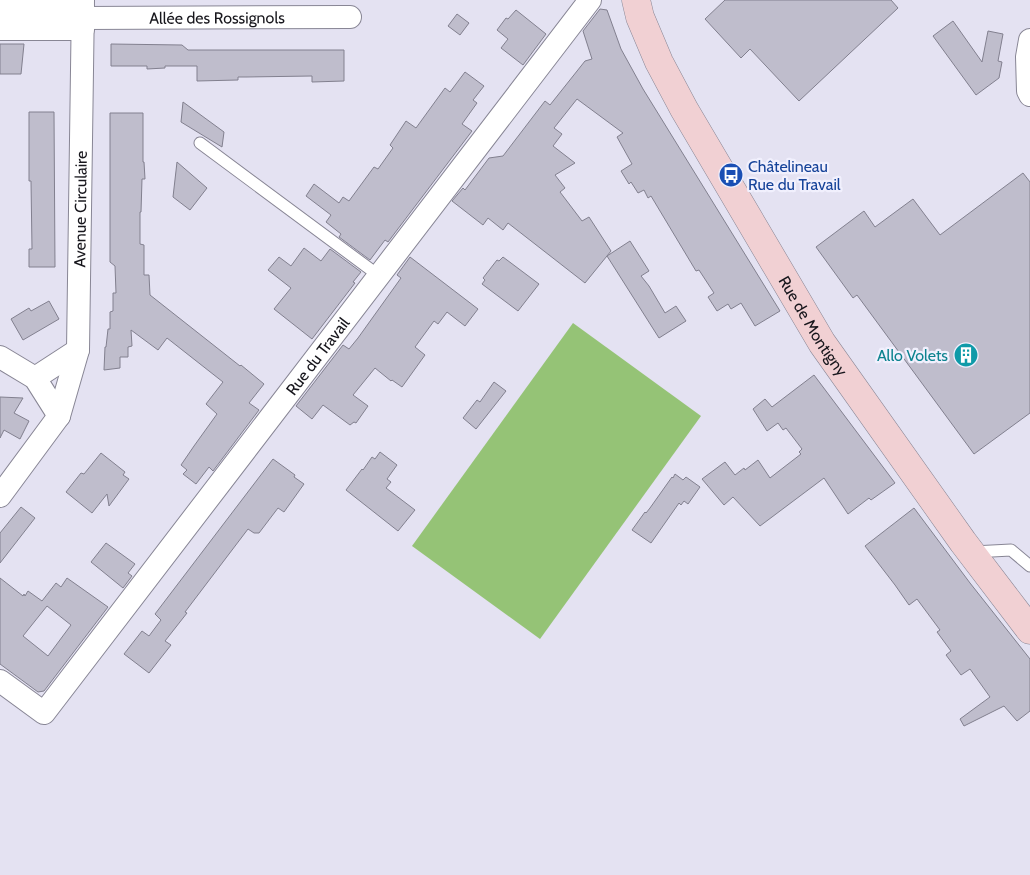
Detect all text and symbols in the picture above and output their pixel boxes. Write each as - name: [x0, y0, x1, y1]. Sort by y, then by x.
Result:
- street label: Allée des Rossignols: [149, 8, 285, 28]
- street label: Avenue Circulaire: [70, 151, 91, 268]
- place label: Châtelineau Rue du Travail: [748, 157, 841, 194]
- bus stop icon: Châtelineau Rue du Travail: [718, 162, 744, 188]
- street label: Rue de Montigny: [775, 273, 851, 380]
- street label: Rue du Travail: [282, 314, 354, 399]
- building icon: Allo Volets: [953, 342, 979, 368]
- place label: Allo Volets: [877, 346, 948, 365]

